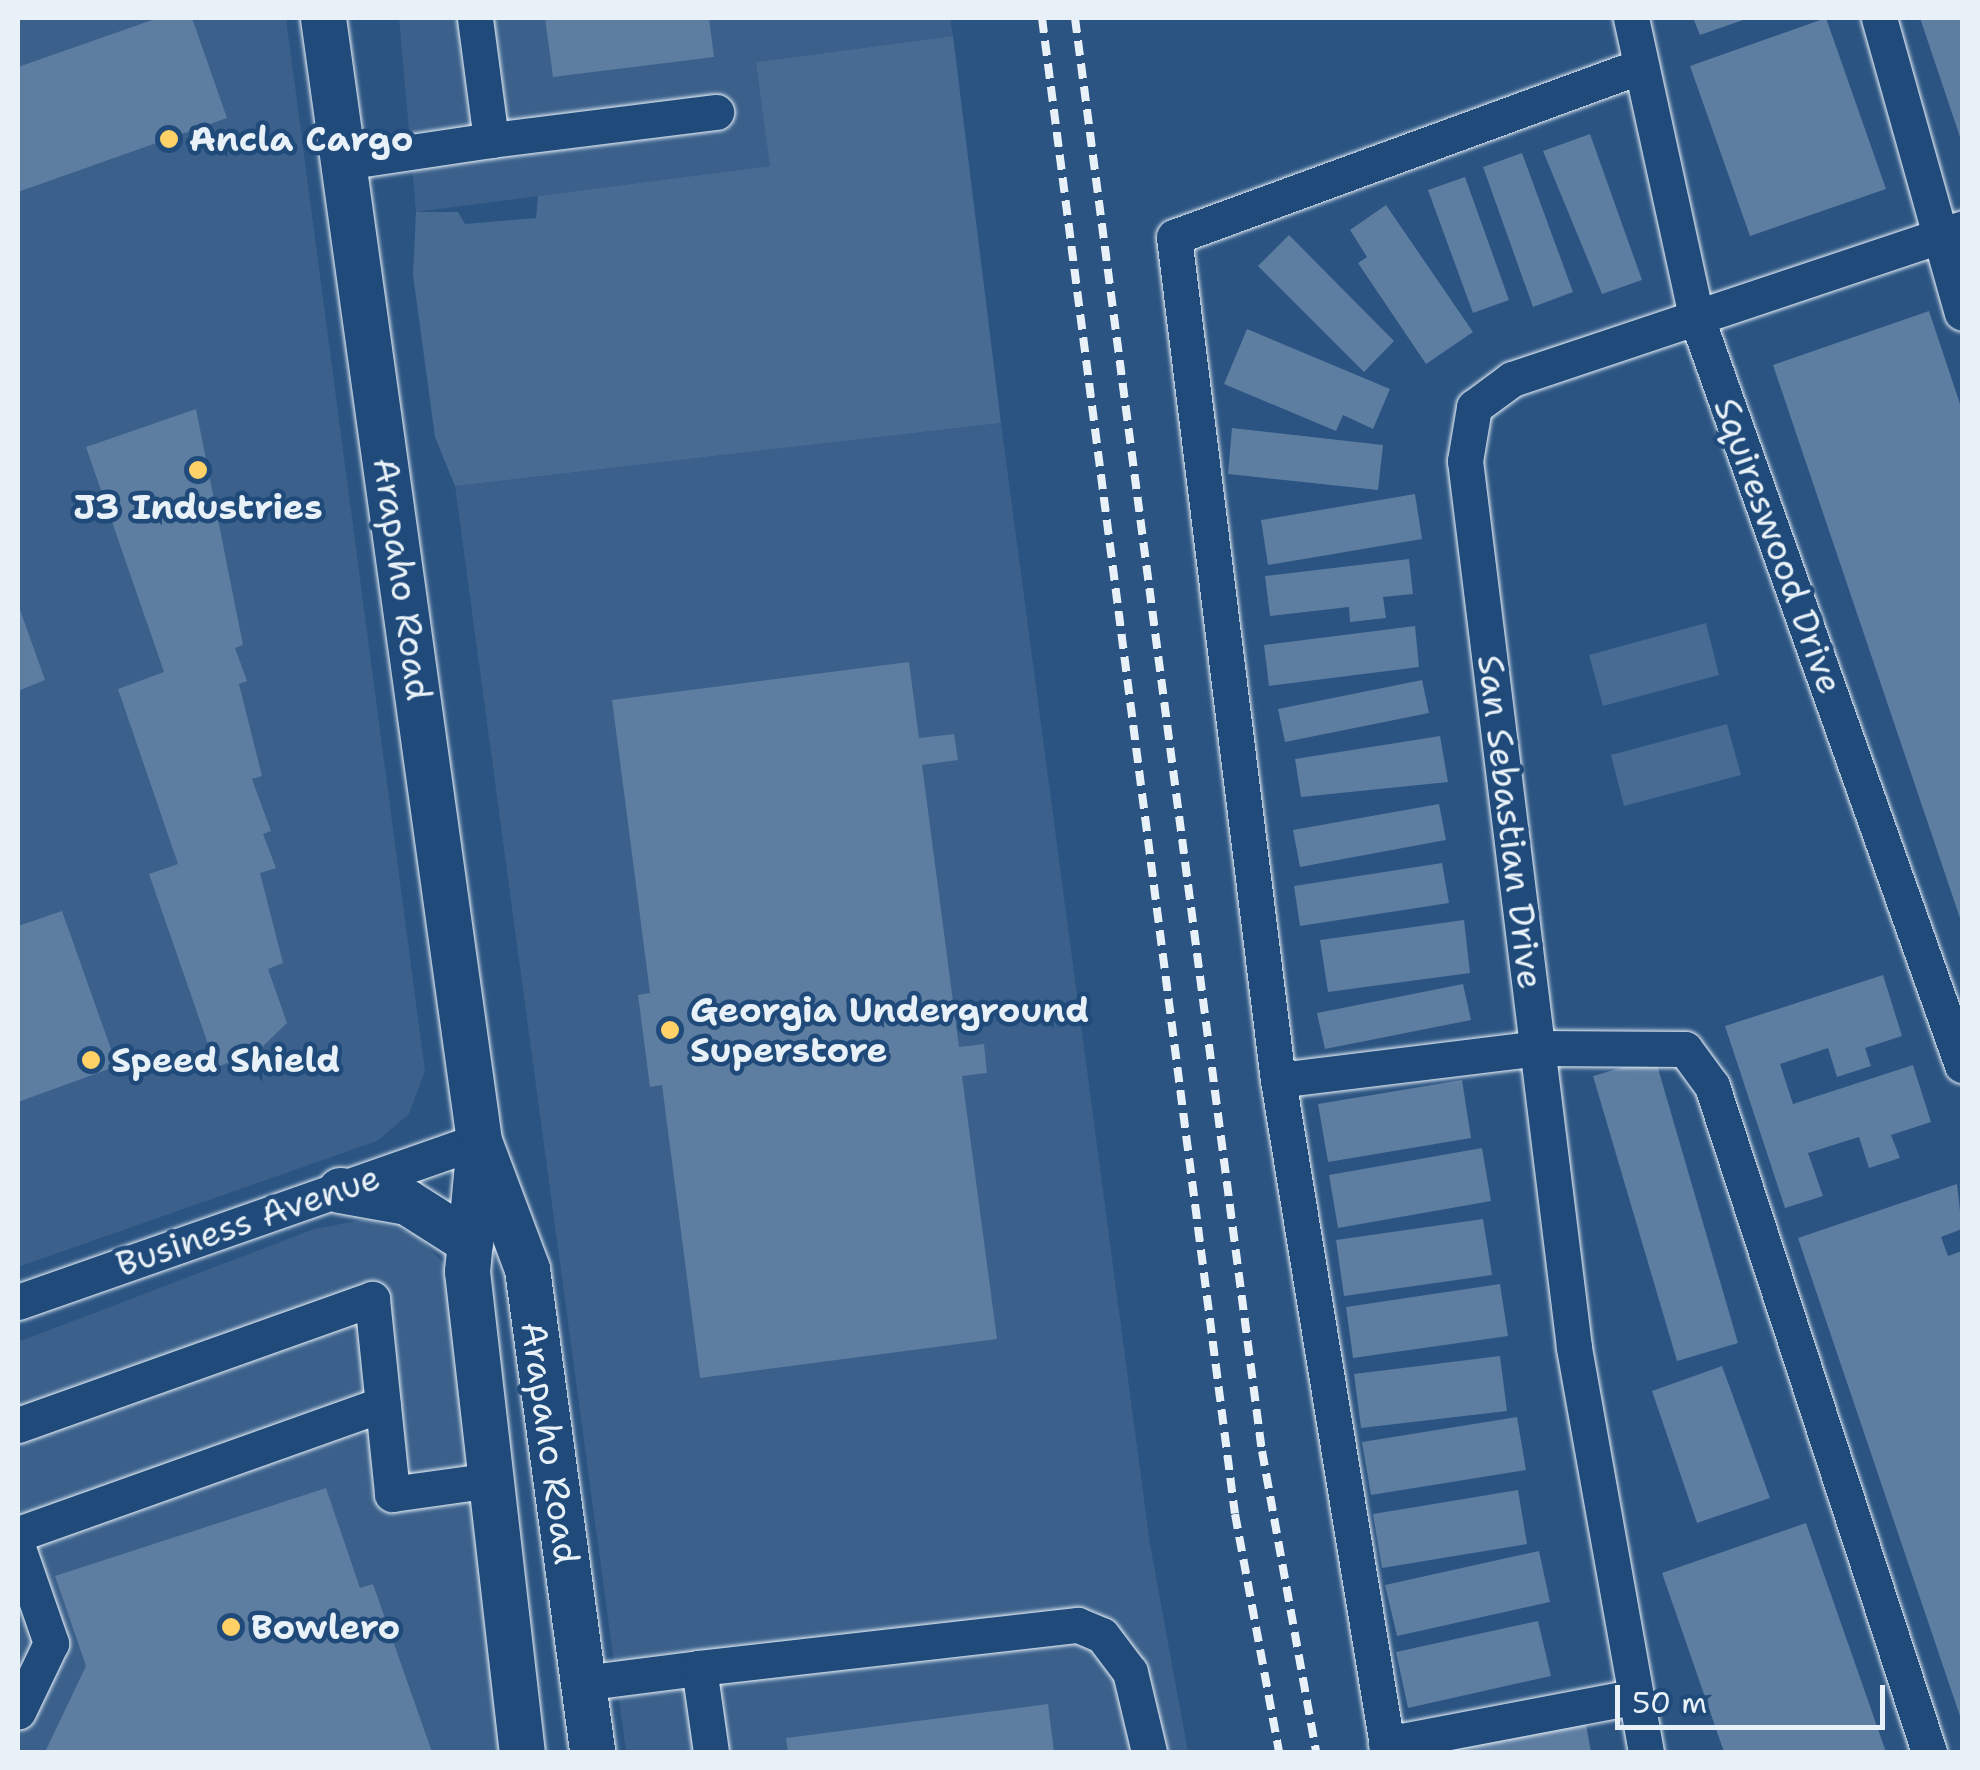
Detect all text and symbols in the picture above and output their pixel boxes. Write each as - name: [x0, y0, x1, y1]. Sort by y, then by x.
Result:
- place label: Ancla Cargo: [189, 118, 413, 160]
- marker: Ancla Cargo: [158, 128, 180, 150]
- street label: Squireswood Drive: [1705, 392, 1851, 700]
- street label: Arapaho Road: [364, 455, 440, 703]
- marker: J3 Industries: [187, 459, 209, 481]
- place label: J3 Industries: [73, 486, 323, 528]
- street label: San Sebastian Drive: [1469, 653, 1551, 991]
- place label: Georgia Underground Superstore: [690, 989, 1089, 1071]
- marker: Georgia Underground Superstore: [659, 1019, 681, 1041]
- place label: Speed Shield: [111, 1039, 340, 1081]
- marker: Speed Shield: [80, 1049, 102, 1071]
- street label: Business Avenue: [111, 1156, 385, 1286]
- street label: Arapaho Road: [512, 1319, 588, 1567]
- place label: Bowlero: [251, 1606, 400, 1648]
- marker: Bowlero: [220, 1616, 242, 1638]
- scale bar: [1620, 1665, 1890, 1727]
- text: 50 m: [1632, 1682, 1707, 1723]

